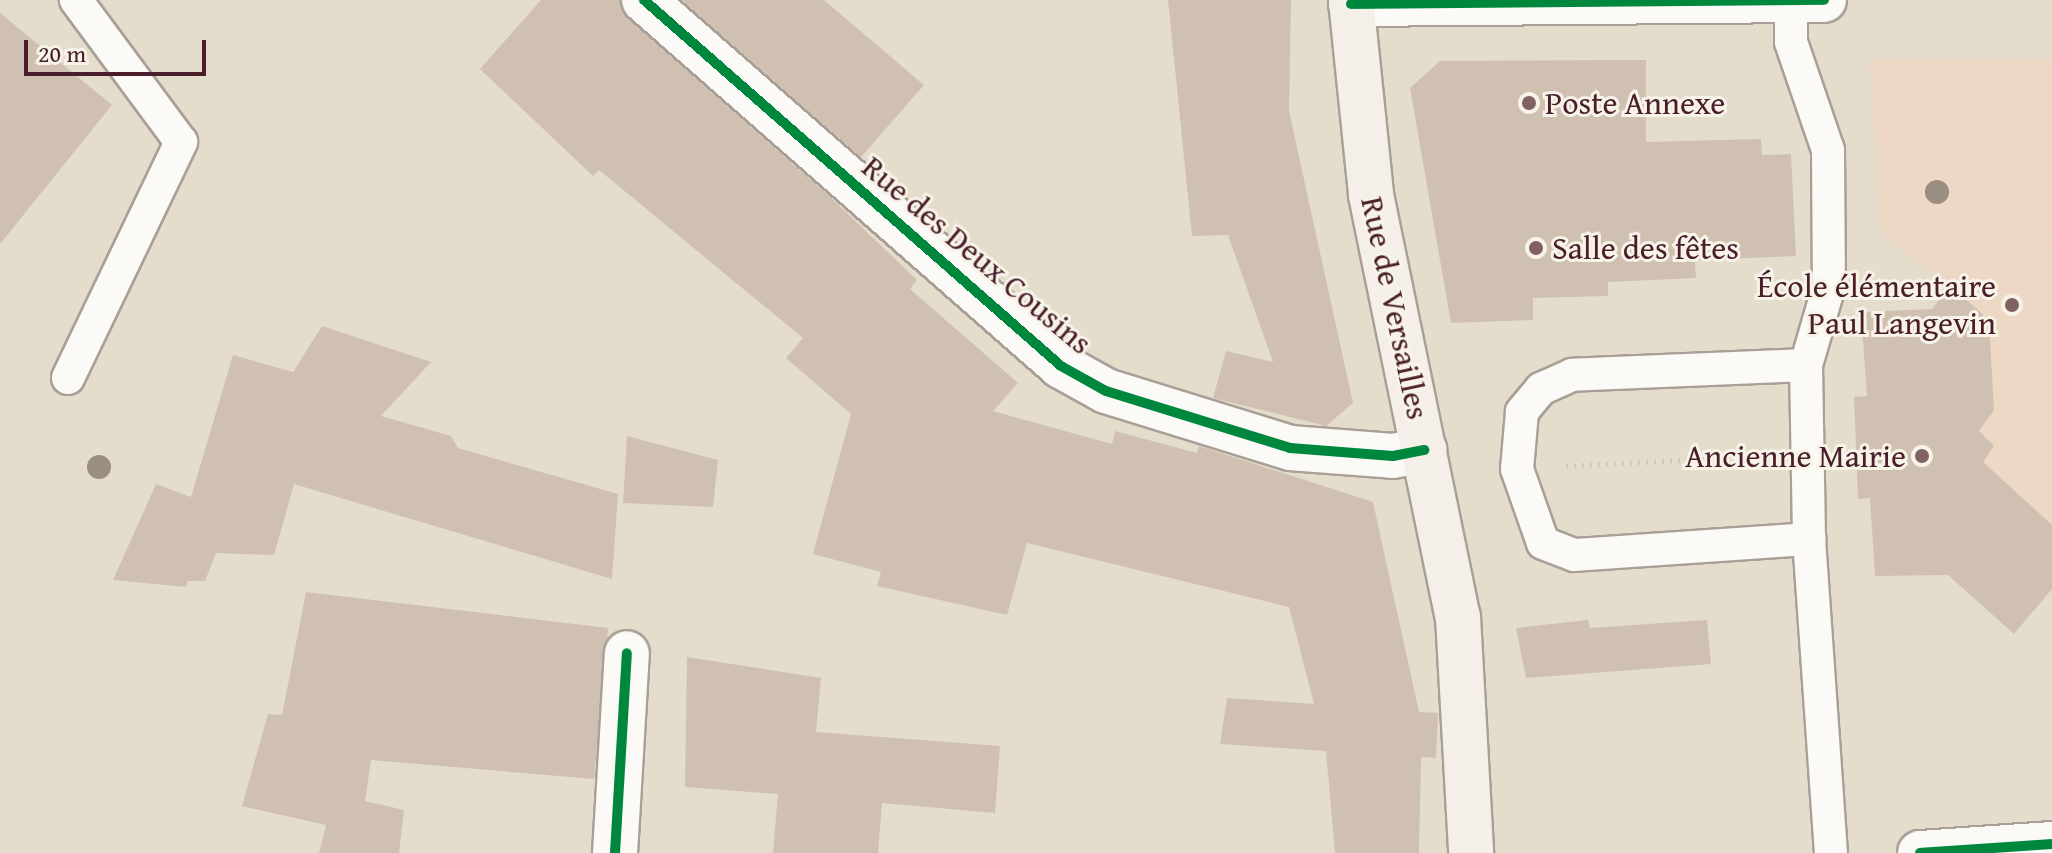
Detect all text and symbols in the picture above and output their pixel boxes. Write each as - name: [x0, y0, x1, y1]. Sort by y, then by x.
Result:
- scale bar: [28, 24, 210, 74]
- text: 20 m: [38, 36, 86, 71]
- place label: Poste Annexe: [1545, 84, 1725, 122]
- marker: Poste Annexe: [1520, 94, 1538, 112]
- street label: Rue des Deux Cousins: [854, 148, 1100, 362]
- street label: Rue de Versailles: [1353, 193, 1437, 423]
- place label: Salle des fêtes: [1552, 229, 1739, 267]
- marker: Salle des fêtes: [1527, 239, 1545, 257]
- place label: École élémentaire Paul Langevin: [1757, 268, 1996, 343]
- marker: École élémentaire Paul Langevin: [2003, 296, 2021, 314]
- place label: Ancienne Mairie: [1685, 437, 1906, 475]
- marker: Ancienne Mairie: [1913, 447, 1931, 465]

